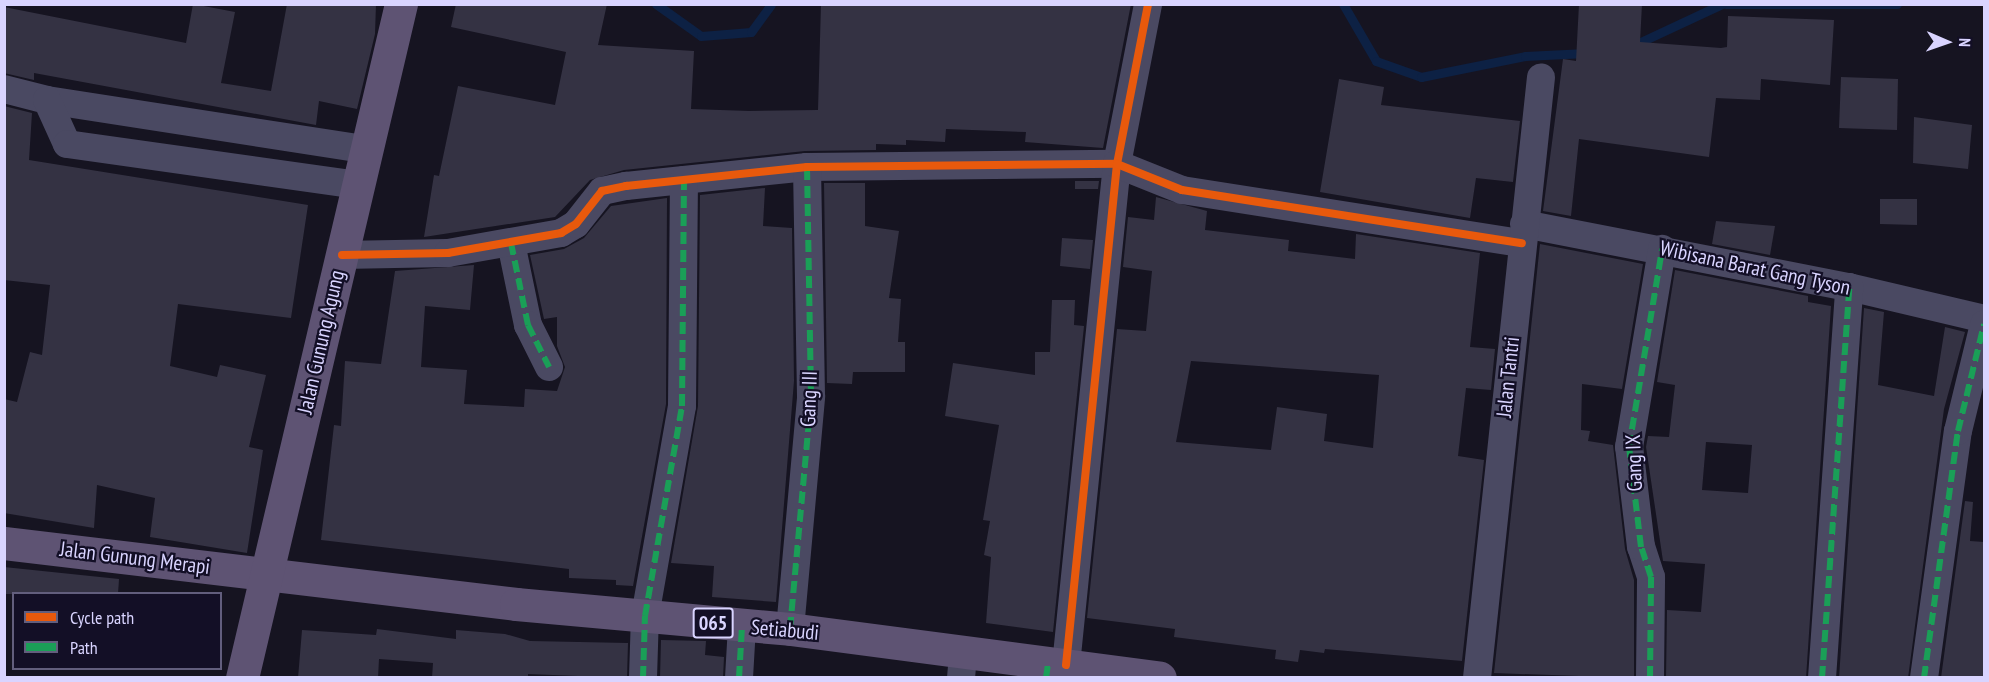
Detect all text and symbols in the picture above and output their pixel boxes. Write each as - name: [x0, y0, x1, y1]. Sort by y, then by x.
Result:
- north arrow: [1917, 12, 1977, 72]
- text: N: [1955, 38, 1975, 47]
- street label: Wibisana Barat Gang Tyson: [1657, 235, 1853, 301]
- street label: Jalan Gunung Agung: [292, 267, 350, 417]
- street label: Jalan Tantri: [1491, 335, 1525, 419]
- street label: Gang III: [795, 371, 823, 427]
- street label: Gang IX: [1620, 434, 1648, 492]
- street label: Jalan Gunung Merapi: [59, 536, 211, 580]
- legend: [12, 592, 222, 670]
- text: Cycle path: [70, 606, 134, 629]
- road number: 065: [692, 606, 734, 640]
- street label: Setiabudi: [750, 614, 820, 646]
- text: Path: [70, 636, 98, 659]

